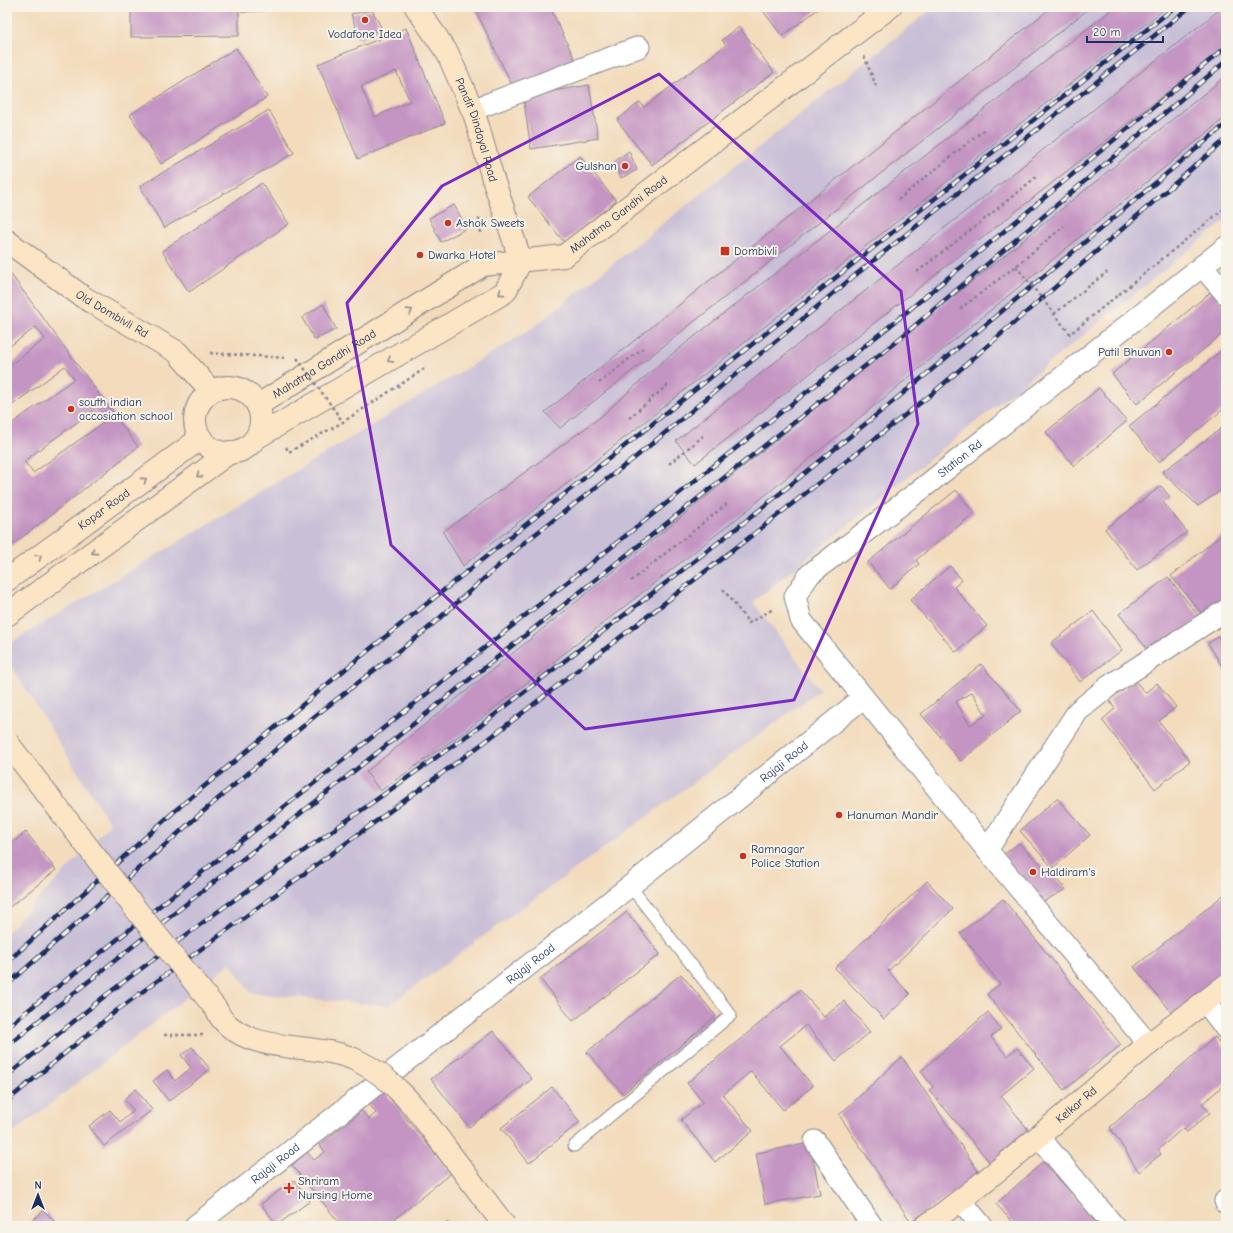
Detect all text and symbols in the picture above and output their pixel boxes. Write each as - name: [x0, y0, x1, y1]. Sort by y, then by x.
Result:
- marker: Vodafone Idea: [360, 15, 370, 25]
- scale bar: [1087, 18, 1163, 44]
- text: 20 m: [1093, 25, 1121, 39]
- place label: Vodafone Idea: [328, 27, 402, 41]
- street label: Pandit Dindayal Road: [452, 76, 500, 183]
- place label: Gulshan: [575, 159, 617, 173]
- marker: Gulshan: [620, 161, 630, 171]
- street label: Mahatma Gandhi Road: [567, 173, 670, 256]
- place label: Ashok Sweets: [456, 216, 525, 230]
- marker: Ashok Sweets: [443, 218, 453, 228]
- place label: Dombivli: [734, 244, 777, 258]
- marker: Dombivli: [719, 245, 731, 257]
- place label: Dwarka Hotel: [428, 248, 496, 262]
- marker: Dwarka Hotel: [415, 250, 425, 260]
- street label: Old Dombivli Rd: [73, 287, 151, 341]
- one-way arrow: [498, 289, 506, 296]
- one-way arrow: [406, 308, 413, 315]
- street label: Mahatma Gandhi Road: [270, 326, 379, 401]
- place label: Patil Bhuvan: [1098, 345, 1161, 359]
- marker: Patil Bhuvan: [1164, 347, 1174, 357]
- one-way arrow: [387, 355, 394, 362]
- place label: south indian accosiation school: [79, 395, 173, 423]
- marker: south indian accosiation school: [66, 404, 76, 414]
- street label: Station Rd: [935, 437, 985, 480]
- one-way arrow: [196, 470, 203, 478]
- one-way arrow: [139, 478, 146, 485]
- street label: Kopar Road: [75, 486, 132, 533]
- one-way arrow: [91, 547, 98, 554]
- one-way arrow: [34, 555, 41, 562]
- street label: Rajaji Road: [757, 738, 811, 785]
- place label: Hanuman Mandir: [847, 808, 938, 822]
- marker: Hanuman Mandir: [834, 810, 844, 820]
- place label: Ramnagar Police Station: [751, 842, 820, 870]
- marker: Ramnagar Police Station: [738, 851, 748, 861]
- place label: Haldiram's: [1041, 865, 1096, 879]
- marker: Haldiram's: [1028, 867, 1038, 877]
- street label: Rajaji Road: [504, 940, 558, 987]
- street label: Kelkar Rd: [1053, 1083, 1099, 1126]
- street label: Rajaji Road: [248, 1140, 302, 1187]
- place label: Shriram Nursing Home: [298, 1174, 372, 1202]
- north arrow: [18, 1175, 58, 1215]
- text: N: [34, 1179, 42, 1192]
- marker: Shriram Nursing Home: [283, 1182, 295, 1194]

